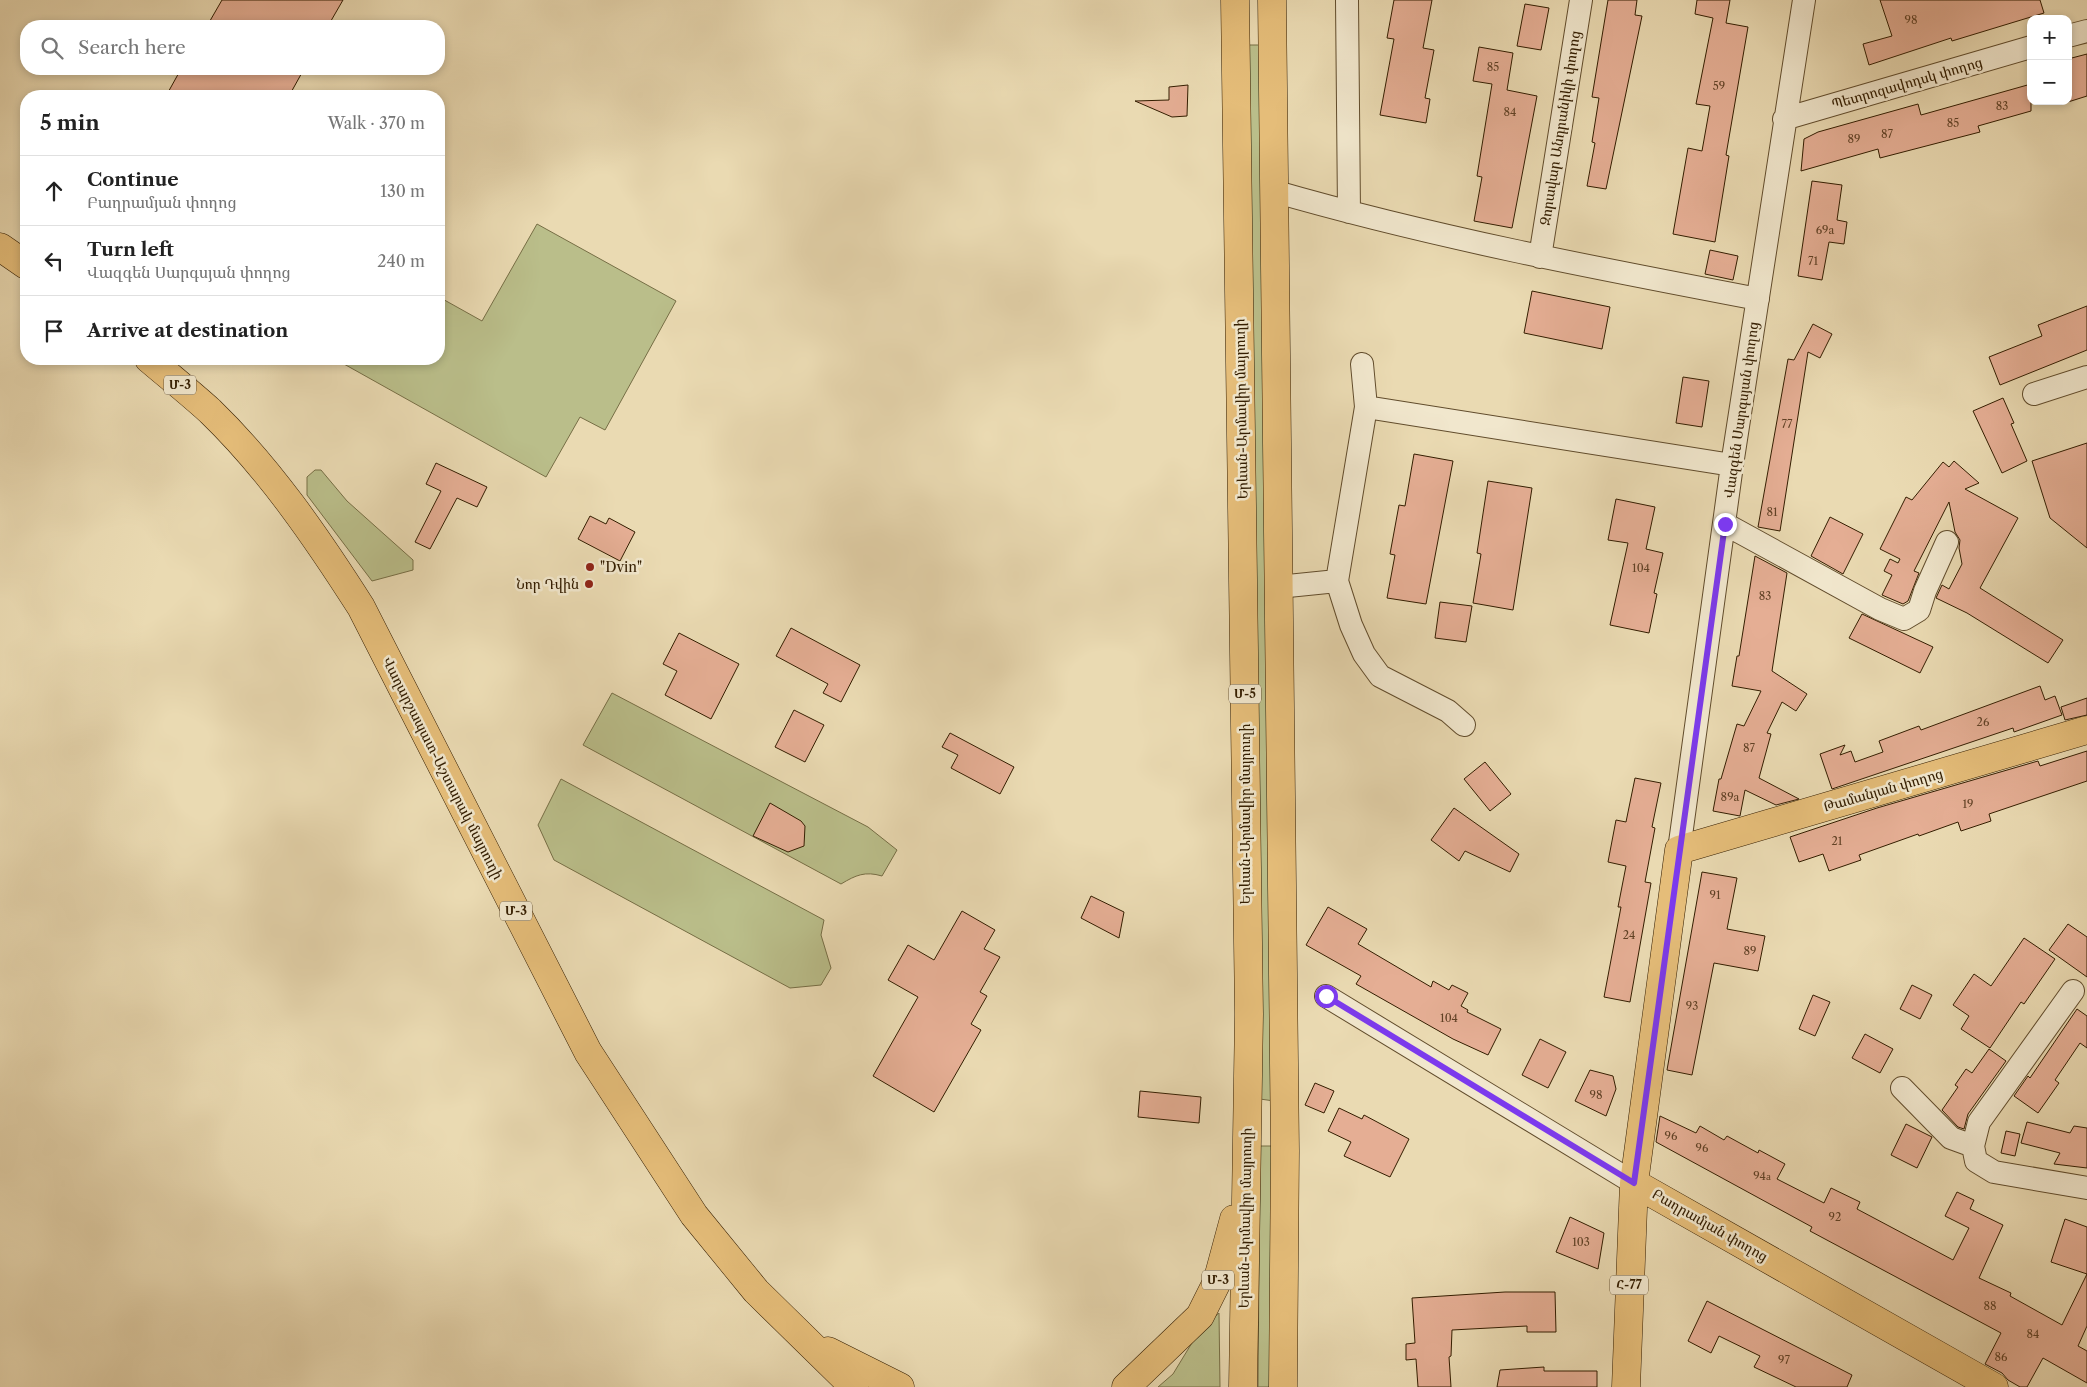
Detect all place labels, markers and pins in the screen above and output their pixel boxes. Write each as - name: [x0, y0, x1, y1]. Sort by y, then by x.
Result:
- place label: "Dvin": [600, 558, 642, 576]
- marker: "Dvin": [584, 561, 596, 573]
- place label: Նոր Դվին: [516, 575, 579, 593]
- marker: Նոր Դվին: [583, 578, 595, 590]

